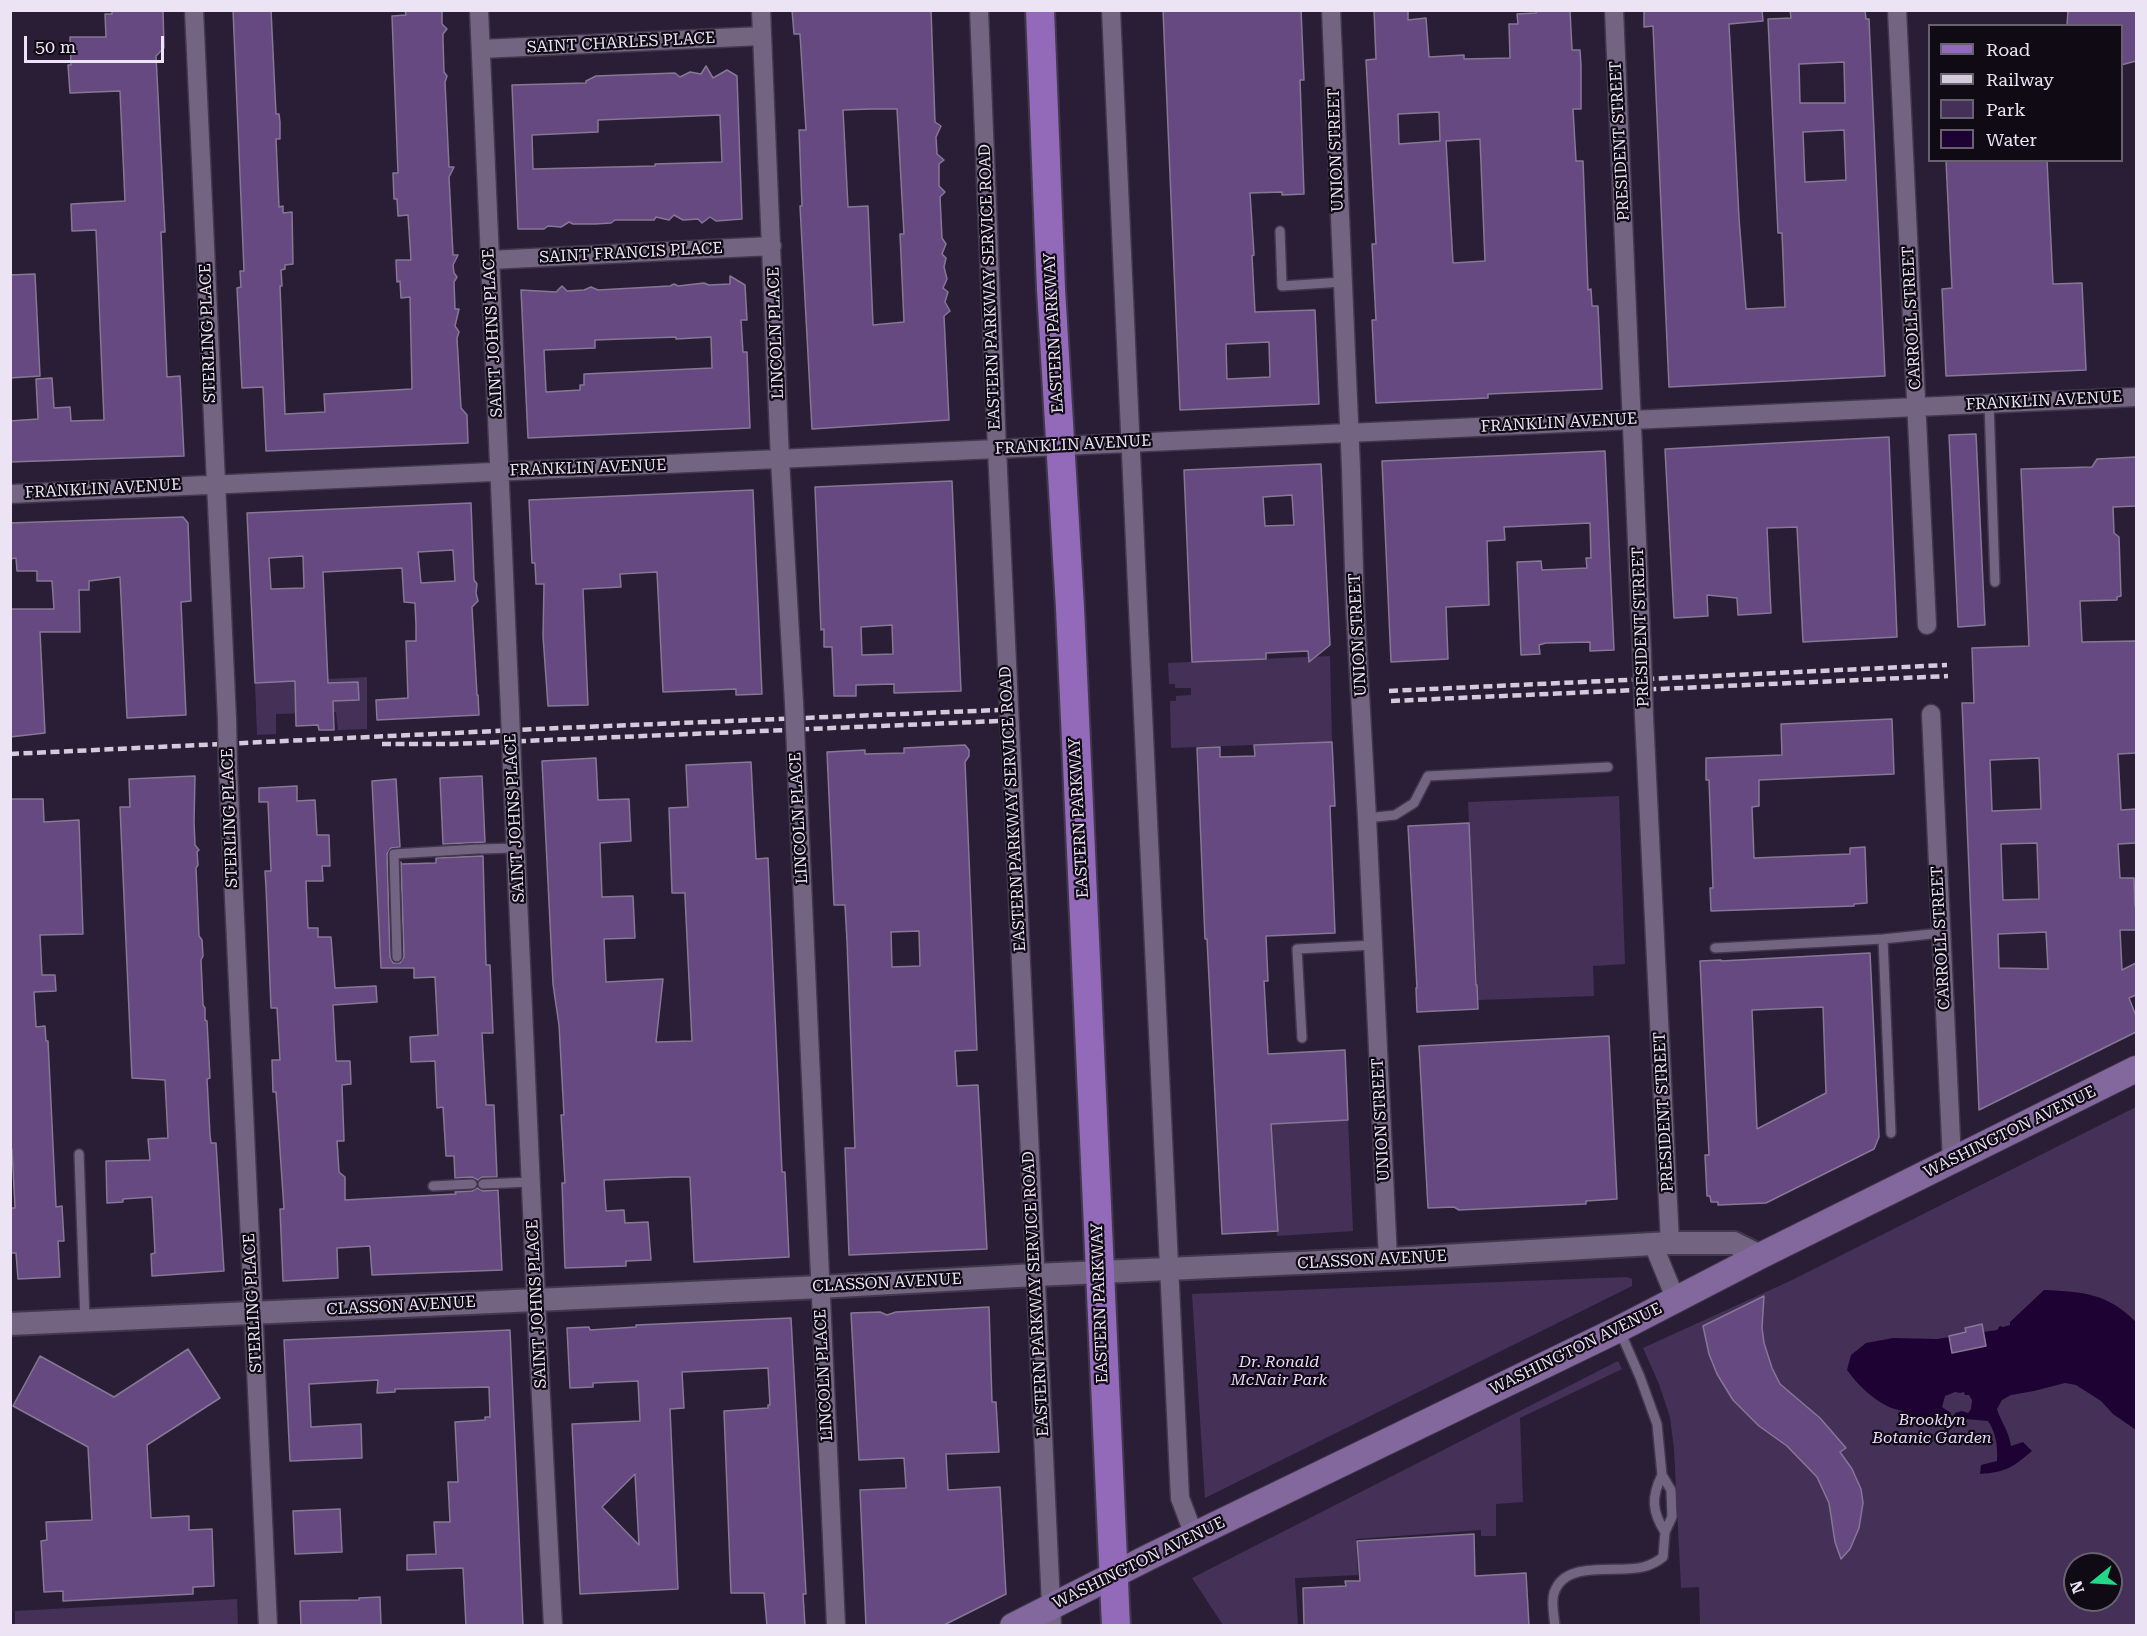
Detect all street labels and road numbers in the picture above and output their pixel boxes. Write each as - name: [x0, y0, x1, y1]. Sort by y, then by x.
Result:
- street label: SAINT CHARLES PLACE: [526, 28, 716, 58]
- street label: PRESIDENT STREET: [1606, 60, 1634, 222]
- street label: UNION STREET: [1324, 88, 1348, 212]
- street label: EASTERN PARKWAY SERVICE ROAD: [975, 144, 1005, 430]
- street label: SAINT FRANCIS PLACE: [539, 239, 723, 267]
- street label: CARROLL STREET: [1899, 246, 1925, 390]
- street label: SAINT JOHNS PLACE: [479, 248, 507, 418]
- street label: EASTERN PARKWAY: [1040, 252, 1068, 414]
- street label: STERLING PLACE: [196, 263, 220, 403]
- street label: LINCOLN PLACE: [764, 267, 788, 399]
- street label: FRANKLIN AVENUE: [1965, 387, 2123, 415]
- street label: FRANKLIN AVENUE: [1480, 409, 1638, 437]
- street label: FRANKLIN AVENUE: [994, 431, 1152, 459]
- street label: FRANKLIN AVENUE: [509, 456, 667, 480]
- street label: FRANKLIN AVENUE: [24, 475, 182, 503]
- street label: PRESIDENT STREET: [1629, 547, 1653, 707]
- street label: UNION STREET: [1345, 573, 1371, 697]
- street label: EASTERN PARKWAY SERVICE ROAD: [996, 666, 1030, 952]
- street label: SAINT JOHNS PLACE: [501, 733, 529, 903]
- street label: EASTERN PARKWAY: [1065, 737, 1093, 899]
- street label: STERLING PLACE: [218, 748, 242, 888]
- street label: LINCOLN PLACE: [786, 751, 812, 885]
- street label: CARROLL STREET: [1928, 866, 1954, 1010]
- street label: PRESIDENT STREET: [1650, 1031, 1678, 1193]
- street label: UNION STREET: [1368, 1058, 1394, 1182]
- street label: WASHINGTON AVENUE: [1921, 1082, 2099, 1182]
- street label: EASTERN PARKWAY SERVICE ROAD: [1019, 1151, 1053, 1437]
- street label: SAINT JOHNS PLACE: [523, 1219, 551, 1389]
- street label: EASTERN PARKWAY: [1088, 1222, 1112, 1384]
- street label: STERLING PLACE: [240, 1233, 266, 1373]
- street label: CLASSON AVENUE: [1297, 1246, 1447, 1274]
- street label: CLASSON AVENUE: [812, 1269, 962, 1297]
- street label: CLASSON AVENUE: [326, 1292, 476, 1320]
- street label: WASHINGTON AVENUE: [1487, 1299, 1665, 1399]
- street label: LINCOLN PLACE: [811, 1308, 837, 1442]
- street label: WASHINGTON AVENUE: [1050, 1513, 1228, 1613]

